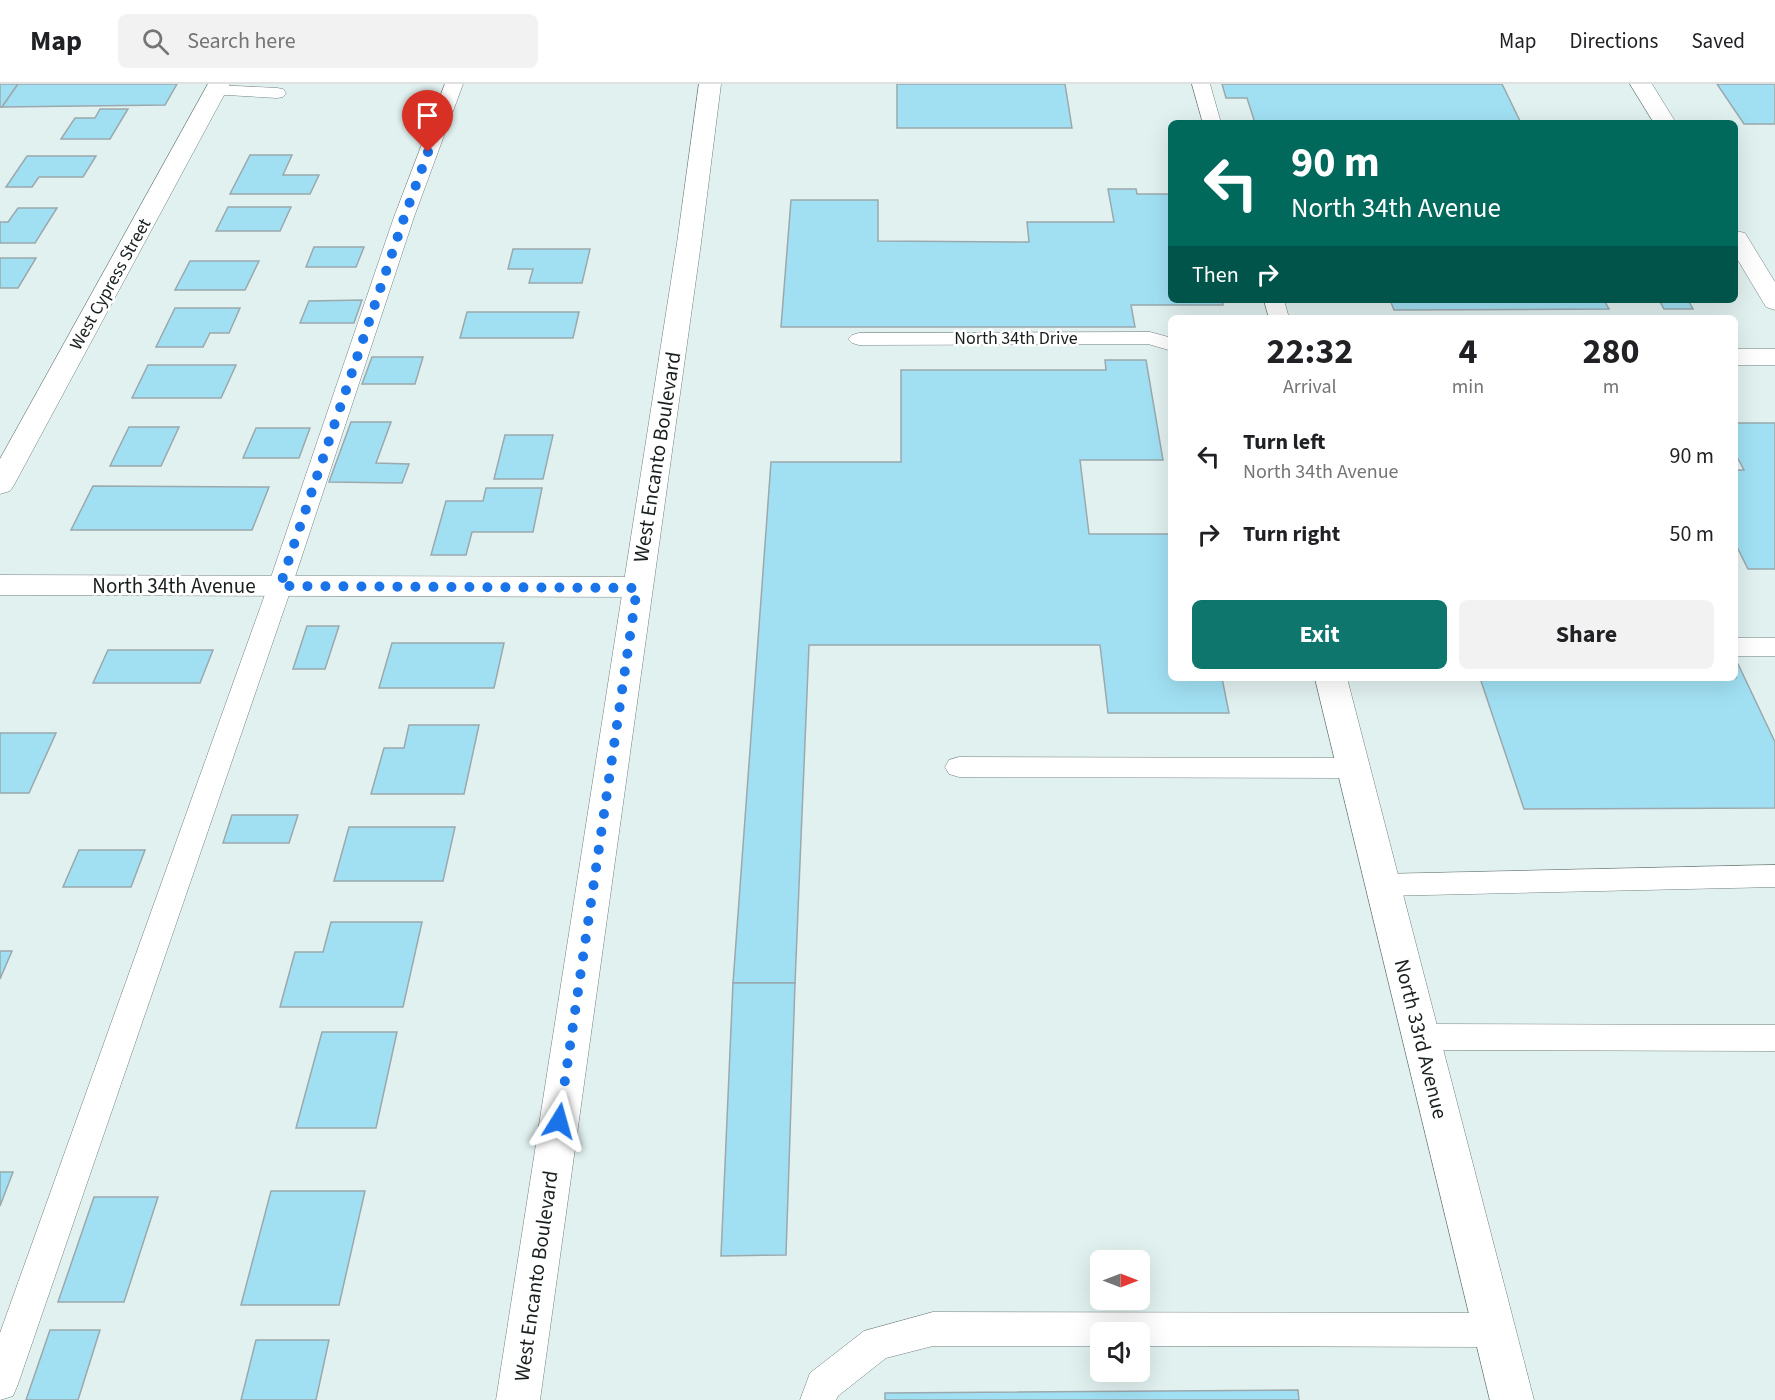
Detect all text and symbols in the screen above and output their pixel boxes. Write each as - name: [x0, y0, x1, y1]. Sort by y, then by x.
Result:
- search box: [118, 14, 538, 68]
- text: Map: [30, 21, 82, 61]
- icon: search: [139, 25, 172, 58]
- text: Search here: [187, 25, 296, 57]
- text: Map: [1499, 26, 1537, 56]
- text: Directions: [1570, 26, 1658, 56]
- text: Saved: [1691, 26, 1745, 56]
- pin: [402, 90, 453, 152]
- icon: arrive: [411, 99, 444, 132]
- text: 90 m: [1291, 133, 1380, 193]
- icon: left: [1192, 144, 1270, 222]
- text: North 34th Avenue: [1291, 189, 1501, 228]
- street label: West Cypress Street: [64, 214, 157, 355]
- icon: right: [1251, 258, 1284, 291]
- text: Then: [1192, 259, 1239, 291]
- street label: North 34th Drive: [954, 326, 1078, 351]
- text: 22:32: [1266, 326, 1353, 377]
- text: 4: [1458, 326, 1477, 377]
- text: 280: [1583, 326, 1640, 377]
- street label: West Encanto Boulevard: [626, 350, 688, 564]
- text: Arrival: [1283, 373, 1337, 401]
- text: min: [1452, 373, 1484, 401]
- text: m: [1603, 373, 1619, 401]
- text: Turn left: [1243, 426, 1325, 458]
- icon: left: [1192, 440, 1225, 473]
- text: 90 m: [1669, 440, 1714, 472]
- text: North 34th Avenue: [1243, 458, 1399, 486]
- icon: right: [1192, 518, 1225, 551]
- text: Turn right: [1243, 518, 1340, 550]
- text: 50 m: [1669, 518, 1714, 550]
- street label: North 34th Avenue: [92, 571, 256, 601]
- button: Exit: [1192, 600, 1447, 669]
- button: Share: [1459, 600, 1714, 669]
- street label: North 33rd Avenue: [1387, 956, 1455, 1122]
- position arrow: [527, 1089, 591, 1153]
- street label: West Encanto Boulevard: [506, 1169, 566, 1383]
- north arrow: [1090, 1250, 1150, 1310]
- map controls: [1090, 1250, 1150, 1382]
- button: sound: [1090, 1322, 1150, 1382]

